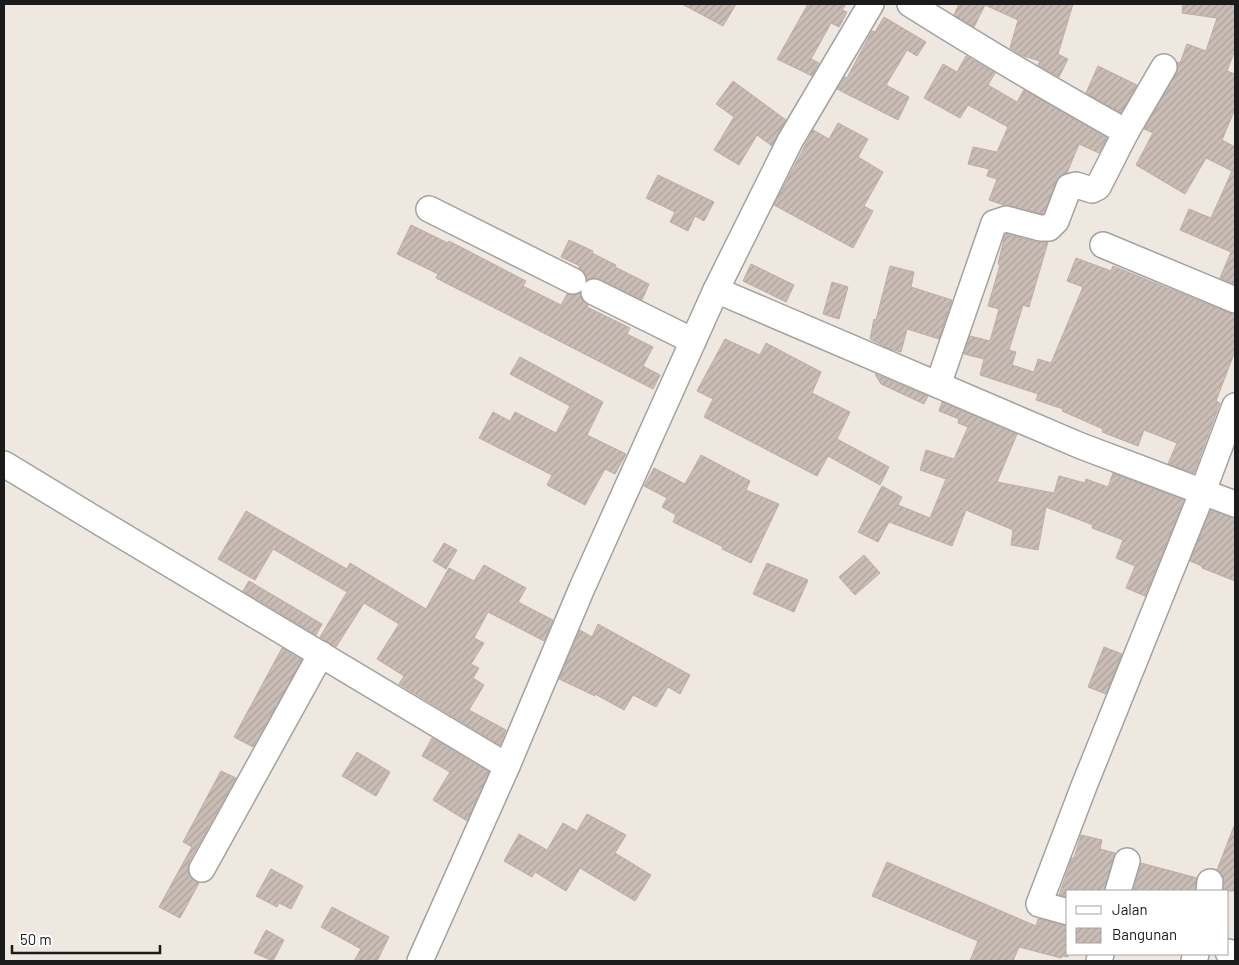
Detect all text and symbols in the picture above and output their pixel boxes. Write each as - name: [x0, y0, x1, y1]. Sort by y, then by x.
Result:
- legend: [1066, 890, 1229, 955]
- text: Jalan: [1112, 900, 1148, 918]
- scale bar: [12, 922, 160, 954]
- text: Bangunan: [1112, 925, 1177, 943]
- text: 50 m: [20, 930, 52, 948]

